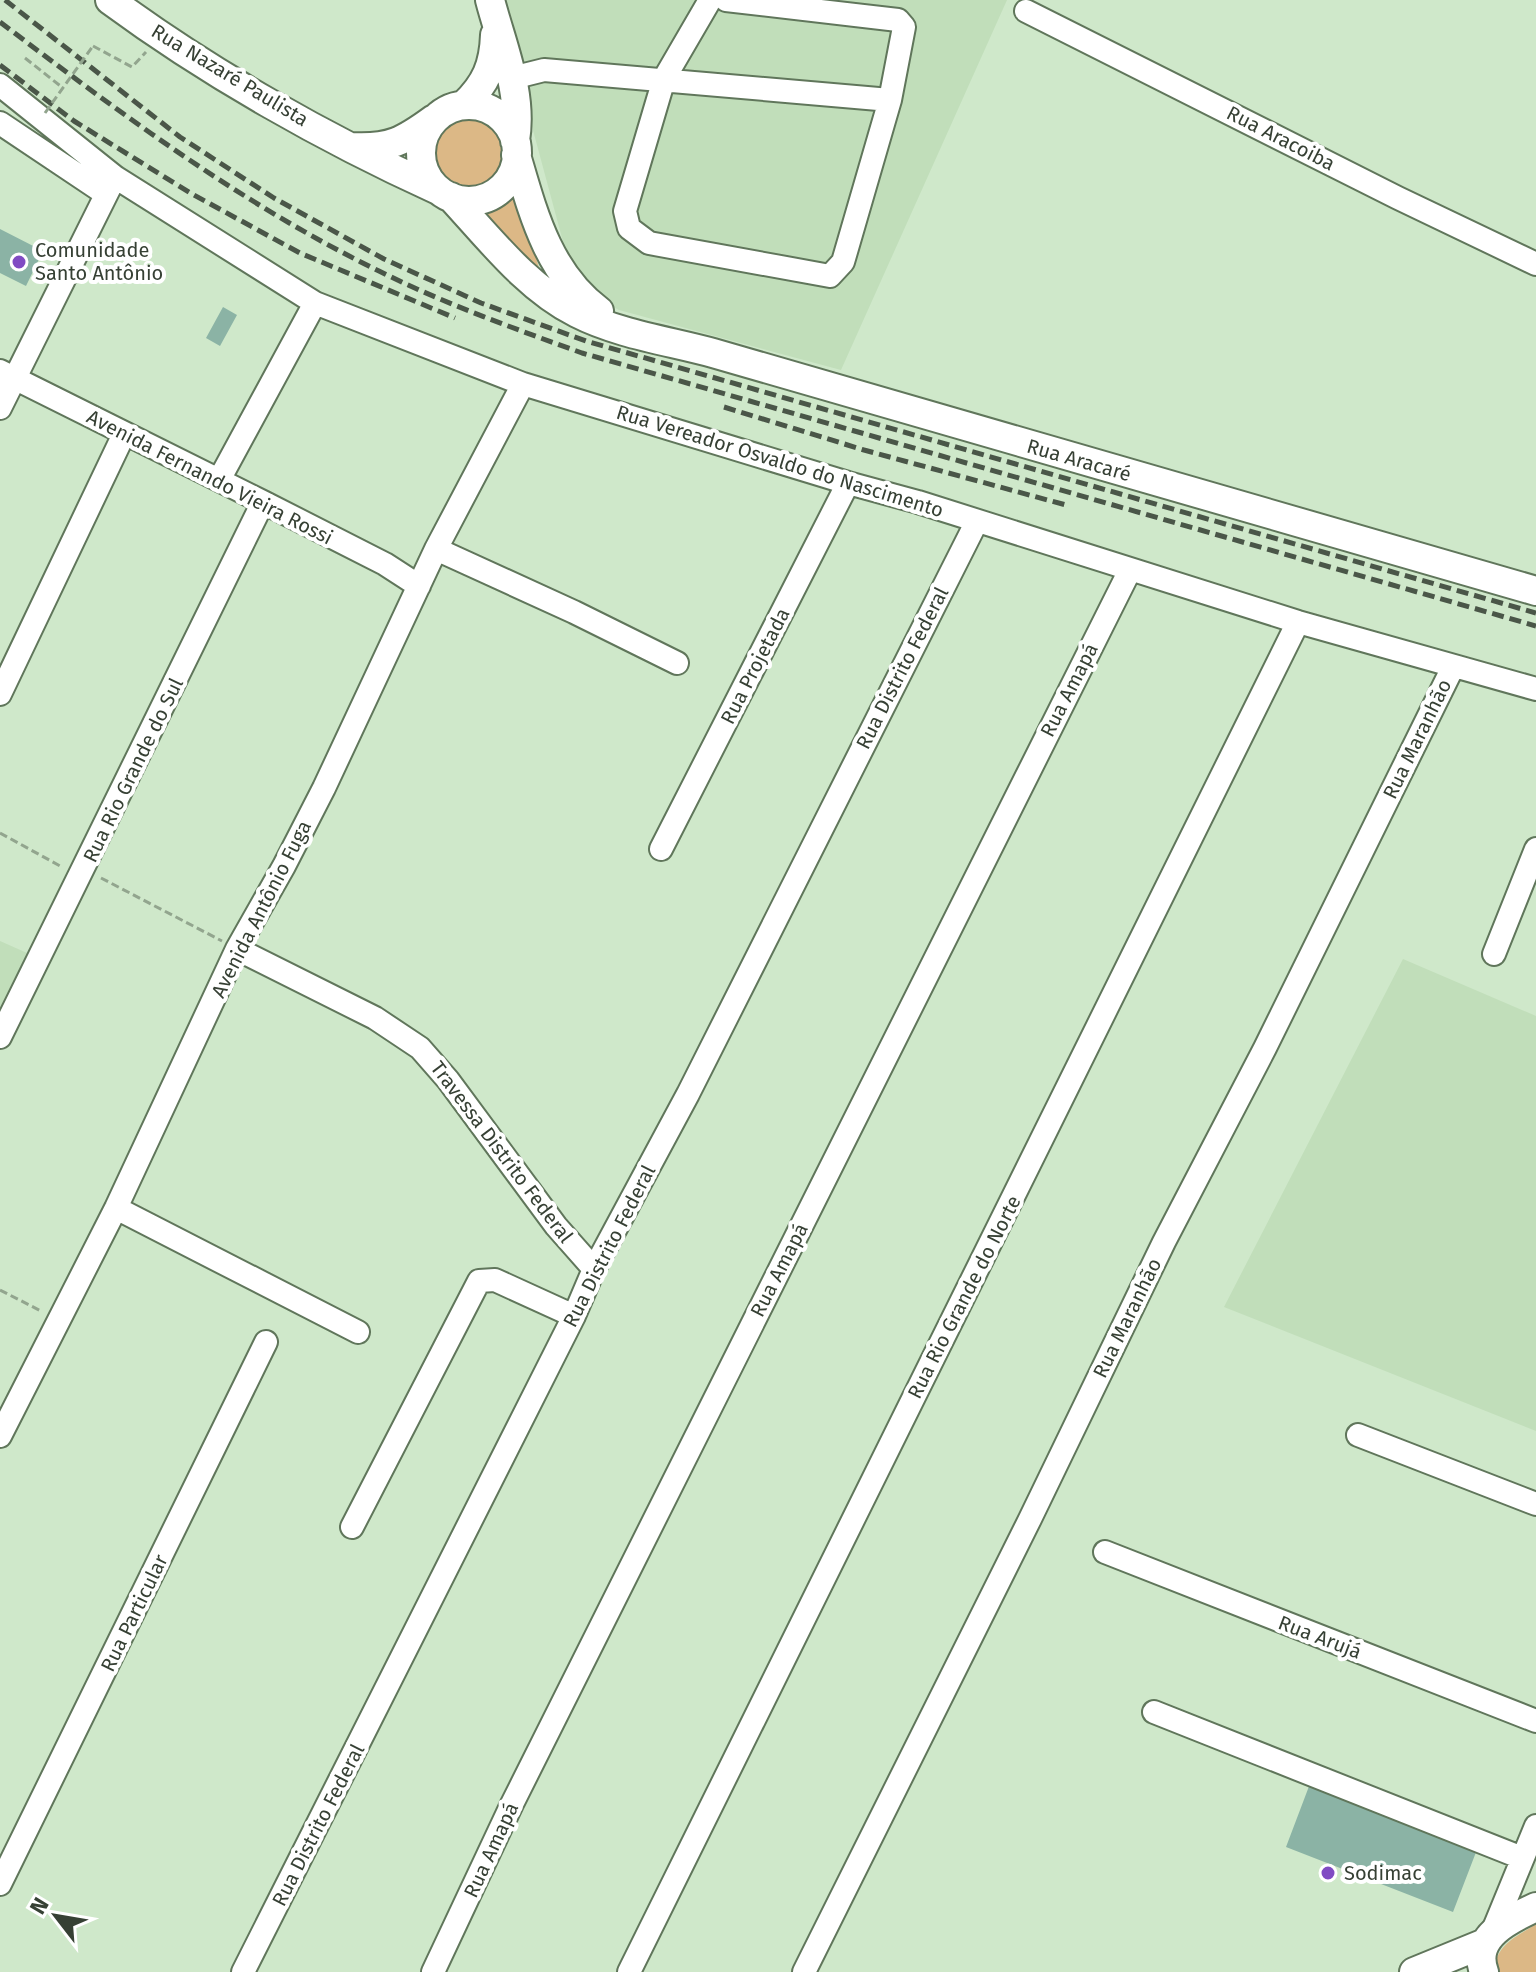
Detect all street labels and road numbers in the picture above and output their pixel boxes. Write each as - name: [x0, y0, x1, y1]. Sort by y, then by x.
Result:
- street label: Rua Nazaré Paulista: [147, 19, 313, 131]
- street label: Rua Aracoiba: [1223, 100, 1339, 176]
- street label: Rua Vereador Osvaldo do Nascimento: [614, 400, 946, 522]
- street label: Avenida Fernando Vieira Rossi: [83, 404, 337, 550]
- street label: Rua Aracaré: [1024, 434, 1134, 486]
- street label: Rua Distrito Federal: [851, 583, 953, 753]
- street label: Rua Projetada: [715, 604, 795, 728]
- street label: Rua Amapá: [1035, 639, 1103, 741]
- street label: Rua Rio Grande do Sul: [78, 674, 188, 866]
- street label: Rua Maranhão: [1378, 675, 1456, 803]
- street label: Avenida Antônio Fuga: [206, 817, 316, 1001]
- street label: Travessa Distrito Federal: [426, 1056, 578, 1248]
- street label: Rua Distrito Federal: [558, 1161, 660, 1331]
- street label: Rua Rio Grande do Norte: [902, 1191, 1026, 1403]
- street label: Rua Amapá: [745, 1219, 813, 1321]
- street label: Rua Maranhão: [1088, 1254, 1166, 1382]
- street label: Rua Particular: [95, 1550, 173, 1675]
- street label: Rua Arujá: [1275, 1610, 1365, 1664]
- street label: Rua Distrito Federal: [267, 1740, 369, 1910]
- street label: Rua Amapá: [459, 1799, 523, 1901]

